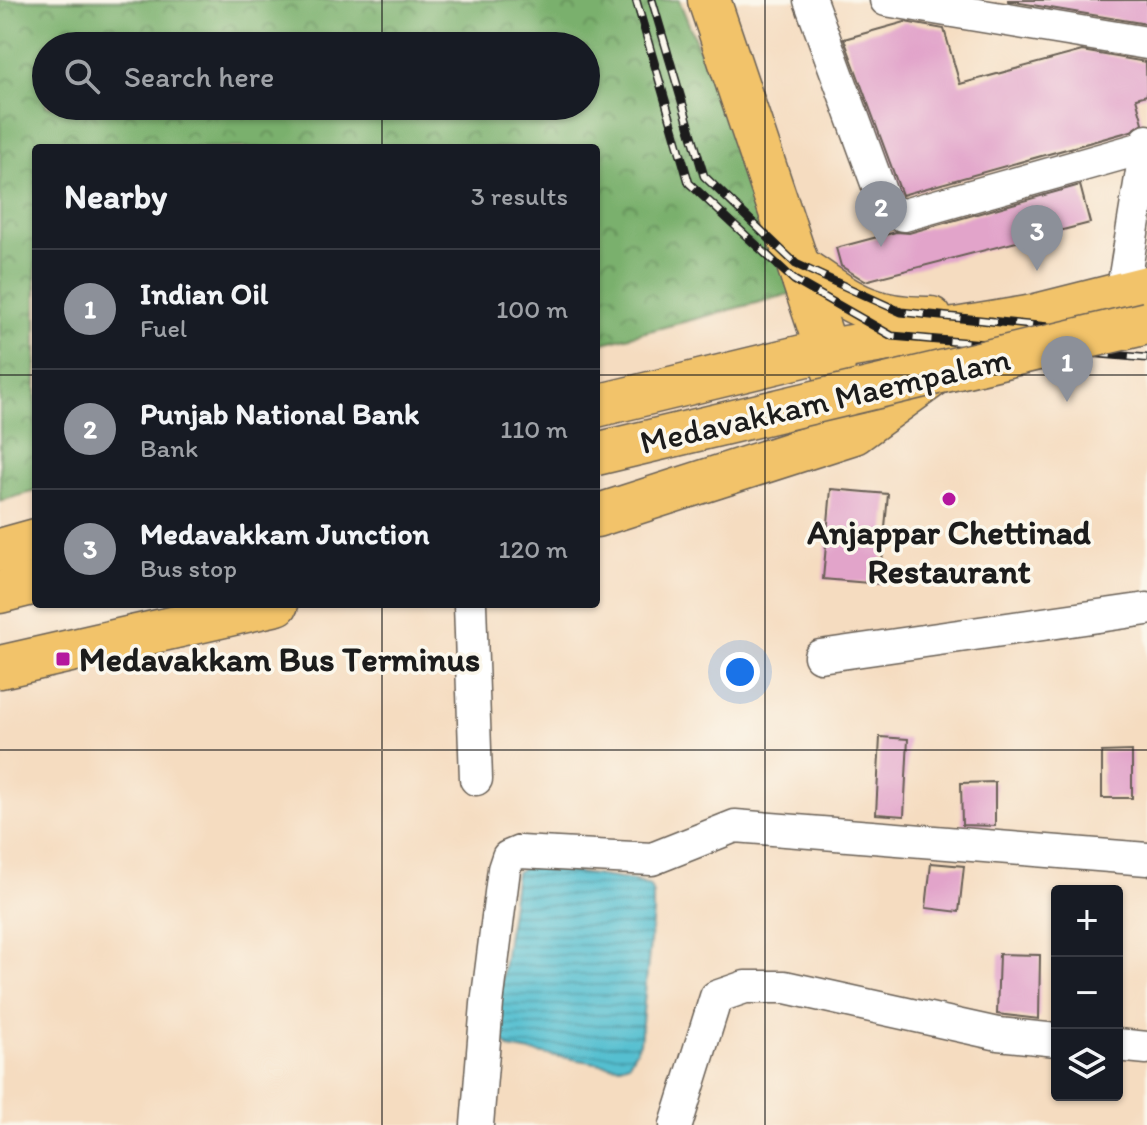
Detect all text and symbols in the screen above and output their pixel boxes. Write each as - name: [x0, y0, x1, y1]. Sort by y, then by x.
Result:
- search box: [32, 32, 600, 120]
- icon: search: [60, 54, 104, 98]
- text: Search here: [124, 58, 274, 95]
- text: Nearby: [64, 176, 167, 217]
- text: 3 results: [471, 180, 568, 212]
- pin: 2: [855, 181, 907, 247]
- pin: 3: [1011, 205, 1063, 271]
- text: Indian Oil: [140, 275, 268, 312]
- text: 1: [84, 293, 96, 325]
- text: 100 m: [496, 293, 568, 325]
- text: Fuel: [140, 312, 187, 344]
- pin: 1: [1041, 336, 1093, 402]
- street label: Medavakkam Maempalam: [636, 338, 1014, 463]
- text: Punjab National Bank: [140, 395, 419, 432]
- text: 2: [83, 413, 97, 445]
- text: 110 m: [500, 413, 568, 445]
- text: Bank: [140, 432, 198, 464]
- marker: Anjappar Chettinad Restaurant: [940, 490, 958, 508]
- place label: Anjappar Chettinad Restaurant: [807, 512, 1092, 592]
- text: Medavakkam Junction: [140, 515, 430, 552]
- text: 3: [83, 533, 97, 565]
- text: 120 m: [499, 533, 568, 565]
- text: Bus stop: [140, 552, 237, 584]
- place label: Medavakkam Bus Terminus: [79, 639, 480, 680]
- marker: Medavakkam Bus Terminus: [54, 650, 72, 668]
- your location: [720, 652, 760, 692]
- map controls: [1051, 885, 1123, 1101]
- button: +: [1051, 885, 1123, 957]
- button: −: [1051, 957, 1123, 1029]
- button: layers: [1051, 1029, 1123, 1101]

